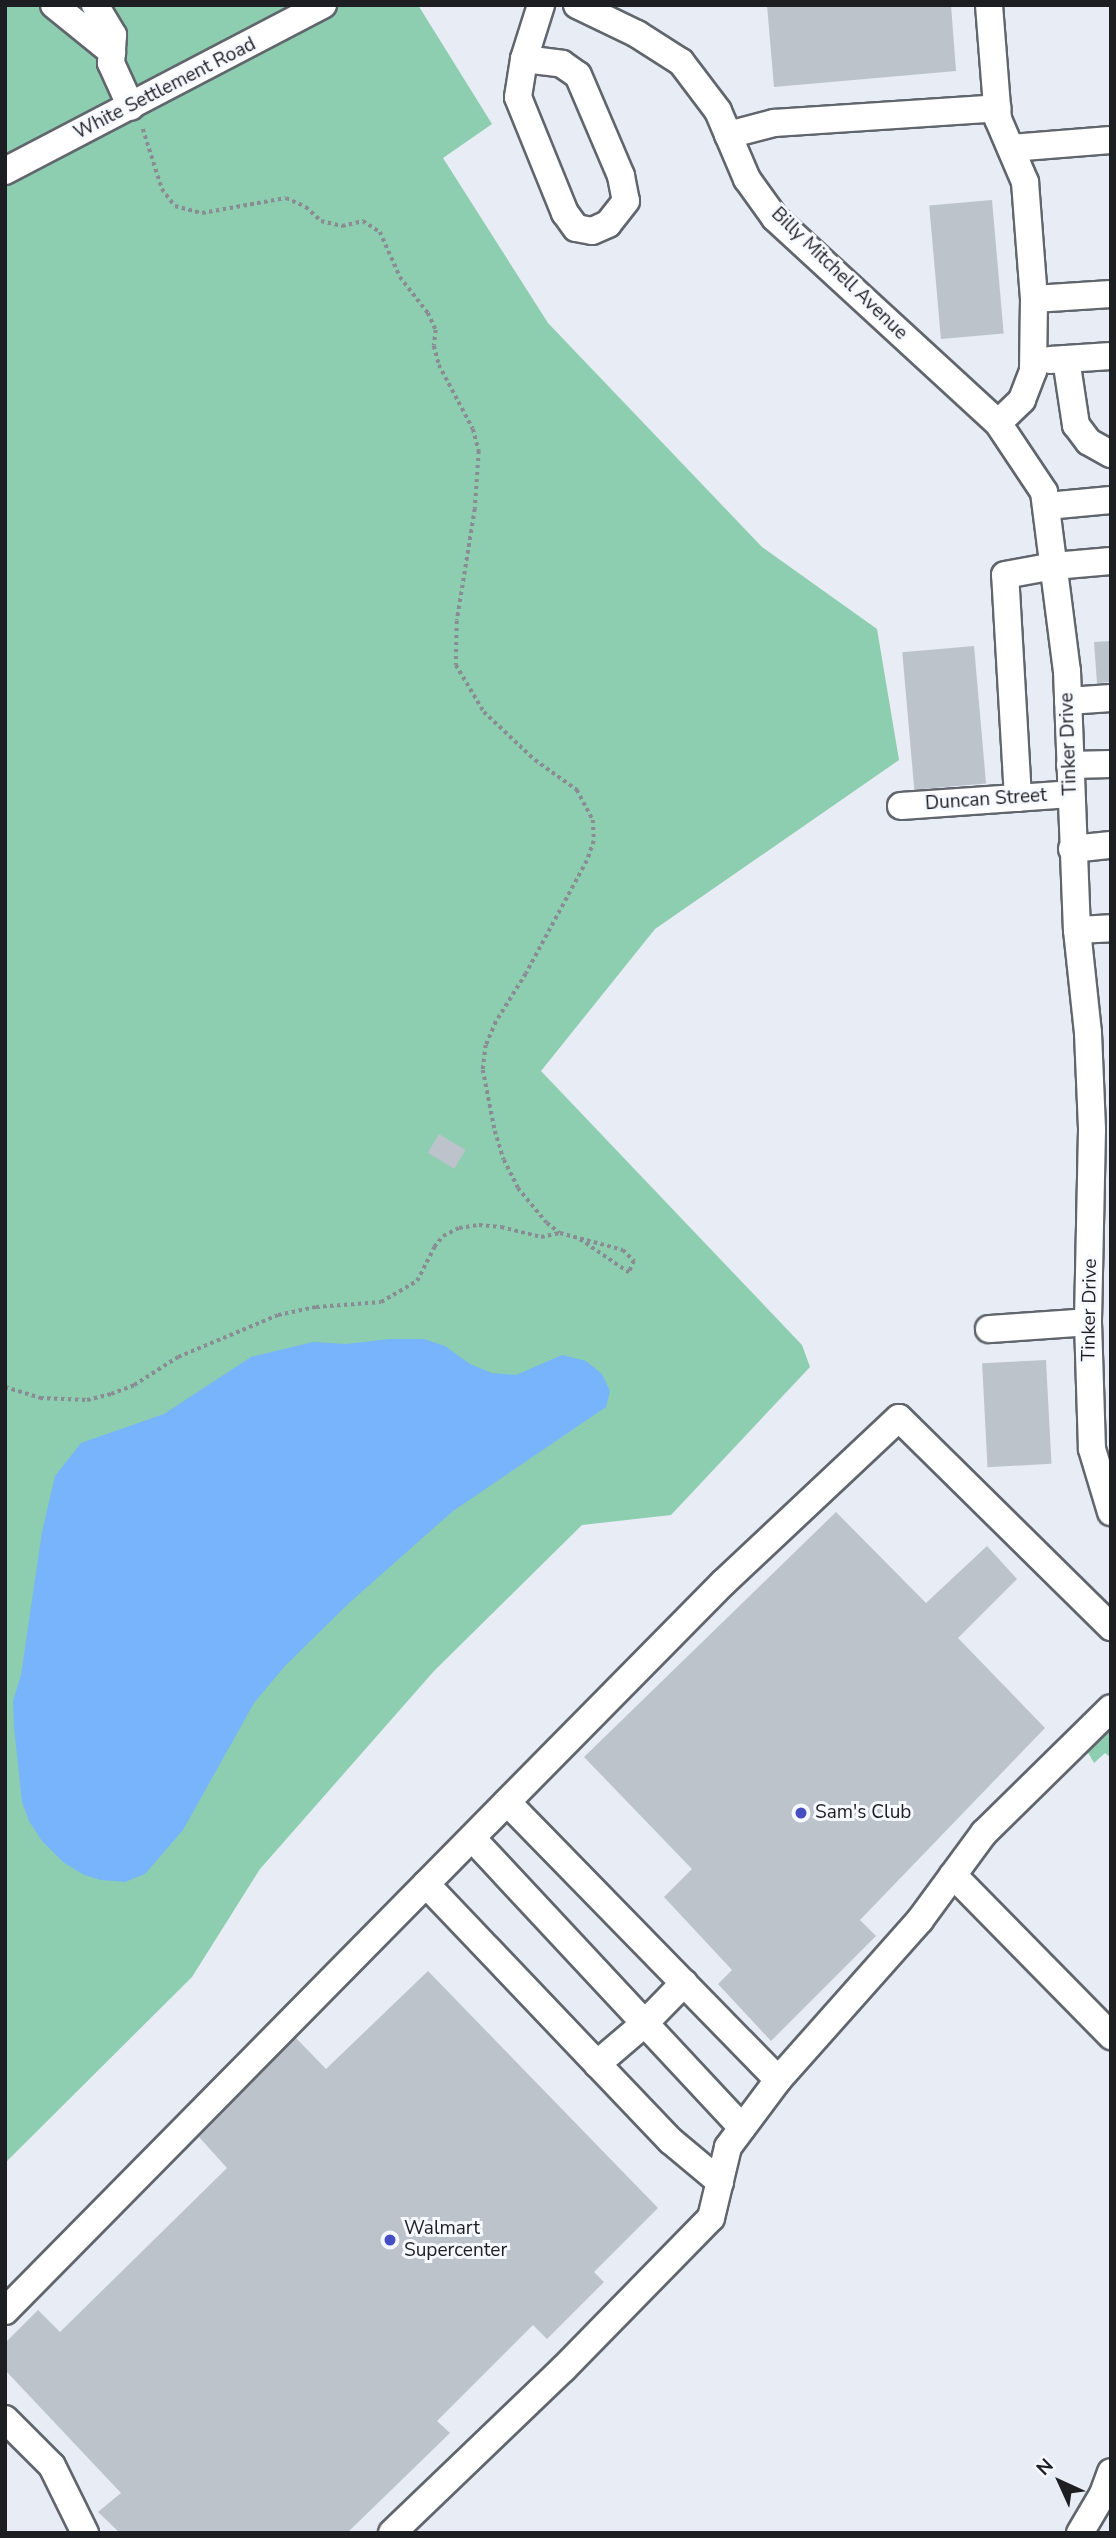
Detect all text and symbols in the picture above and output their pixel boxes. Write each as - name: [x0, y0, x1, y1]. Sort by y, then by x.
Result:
- street label: White Settlement Road: [70, 33, 260, 145]
- street label: Billy Mitchell Avenue: [766, 203, 912, 345]
- street label: Tinker Drive: [1056, 692, 1082, 796]
- street label: Duncan Street: [924, 784, 1048, 816]
- street label: Tinker Drive: [1078, 1258, 1102, 1362]
- place label: Sam's Club: [815, 1802, 911, 1824]
- marker: Sam's Club: [793, 1805, 809, 1821]
- place label: Walmart Supercenter: [404, 2218, 507, 2262]
- marker: Walmart Supercenter: [382, 2232, 398, 2248]
- north arrow: [1025, 2447, 1095, 2517]
- text: N: [1031, 2453, 1059, 2481]

